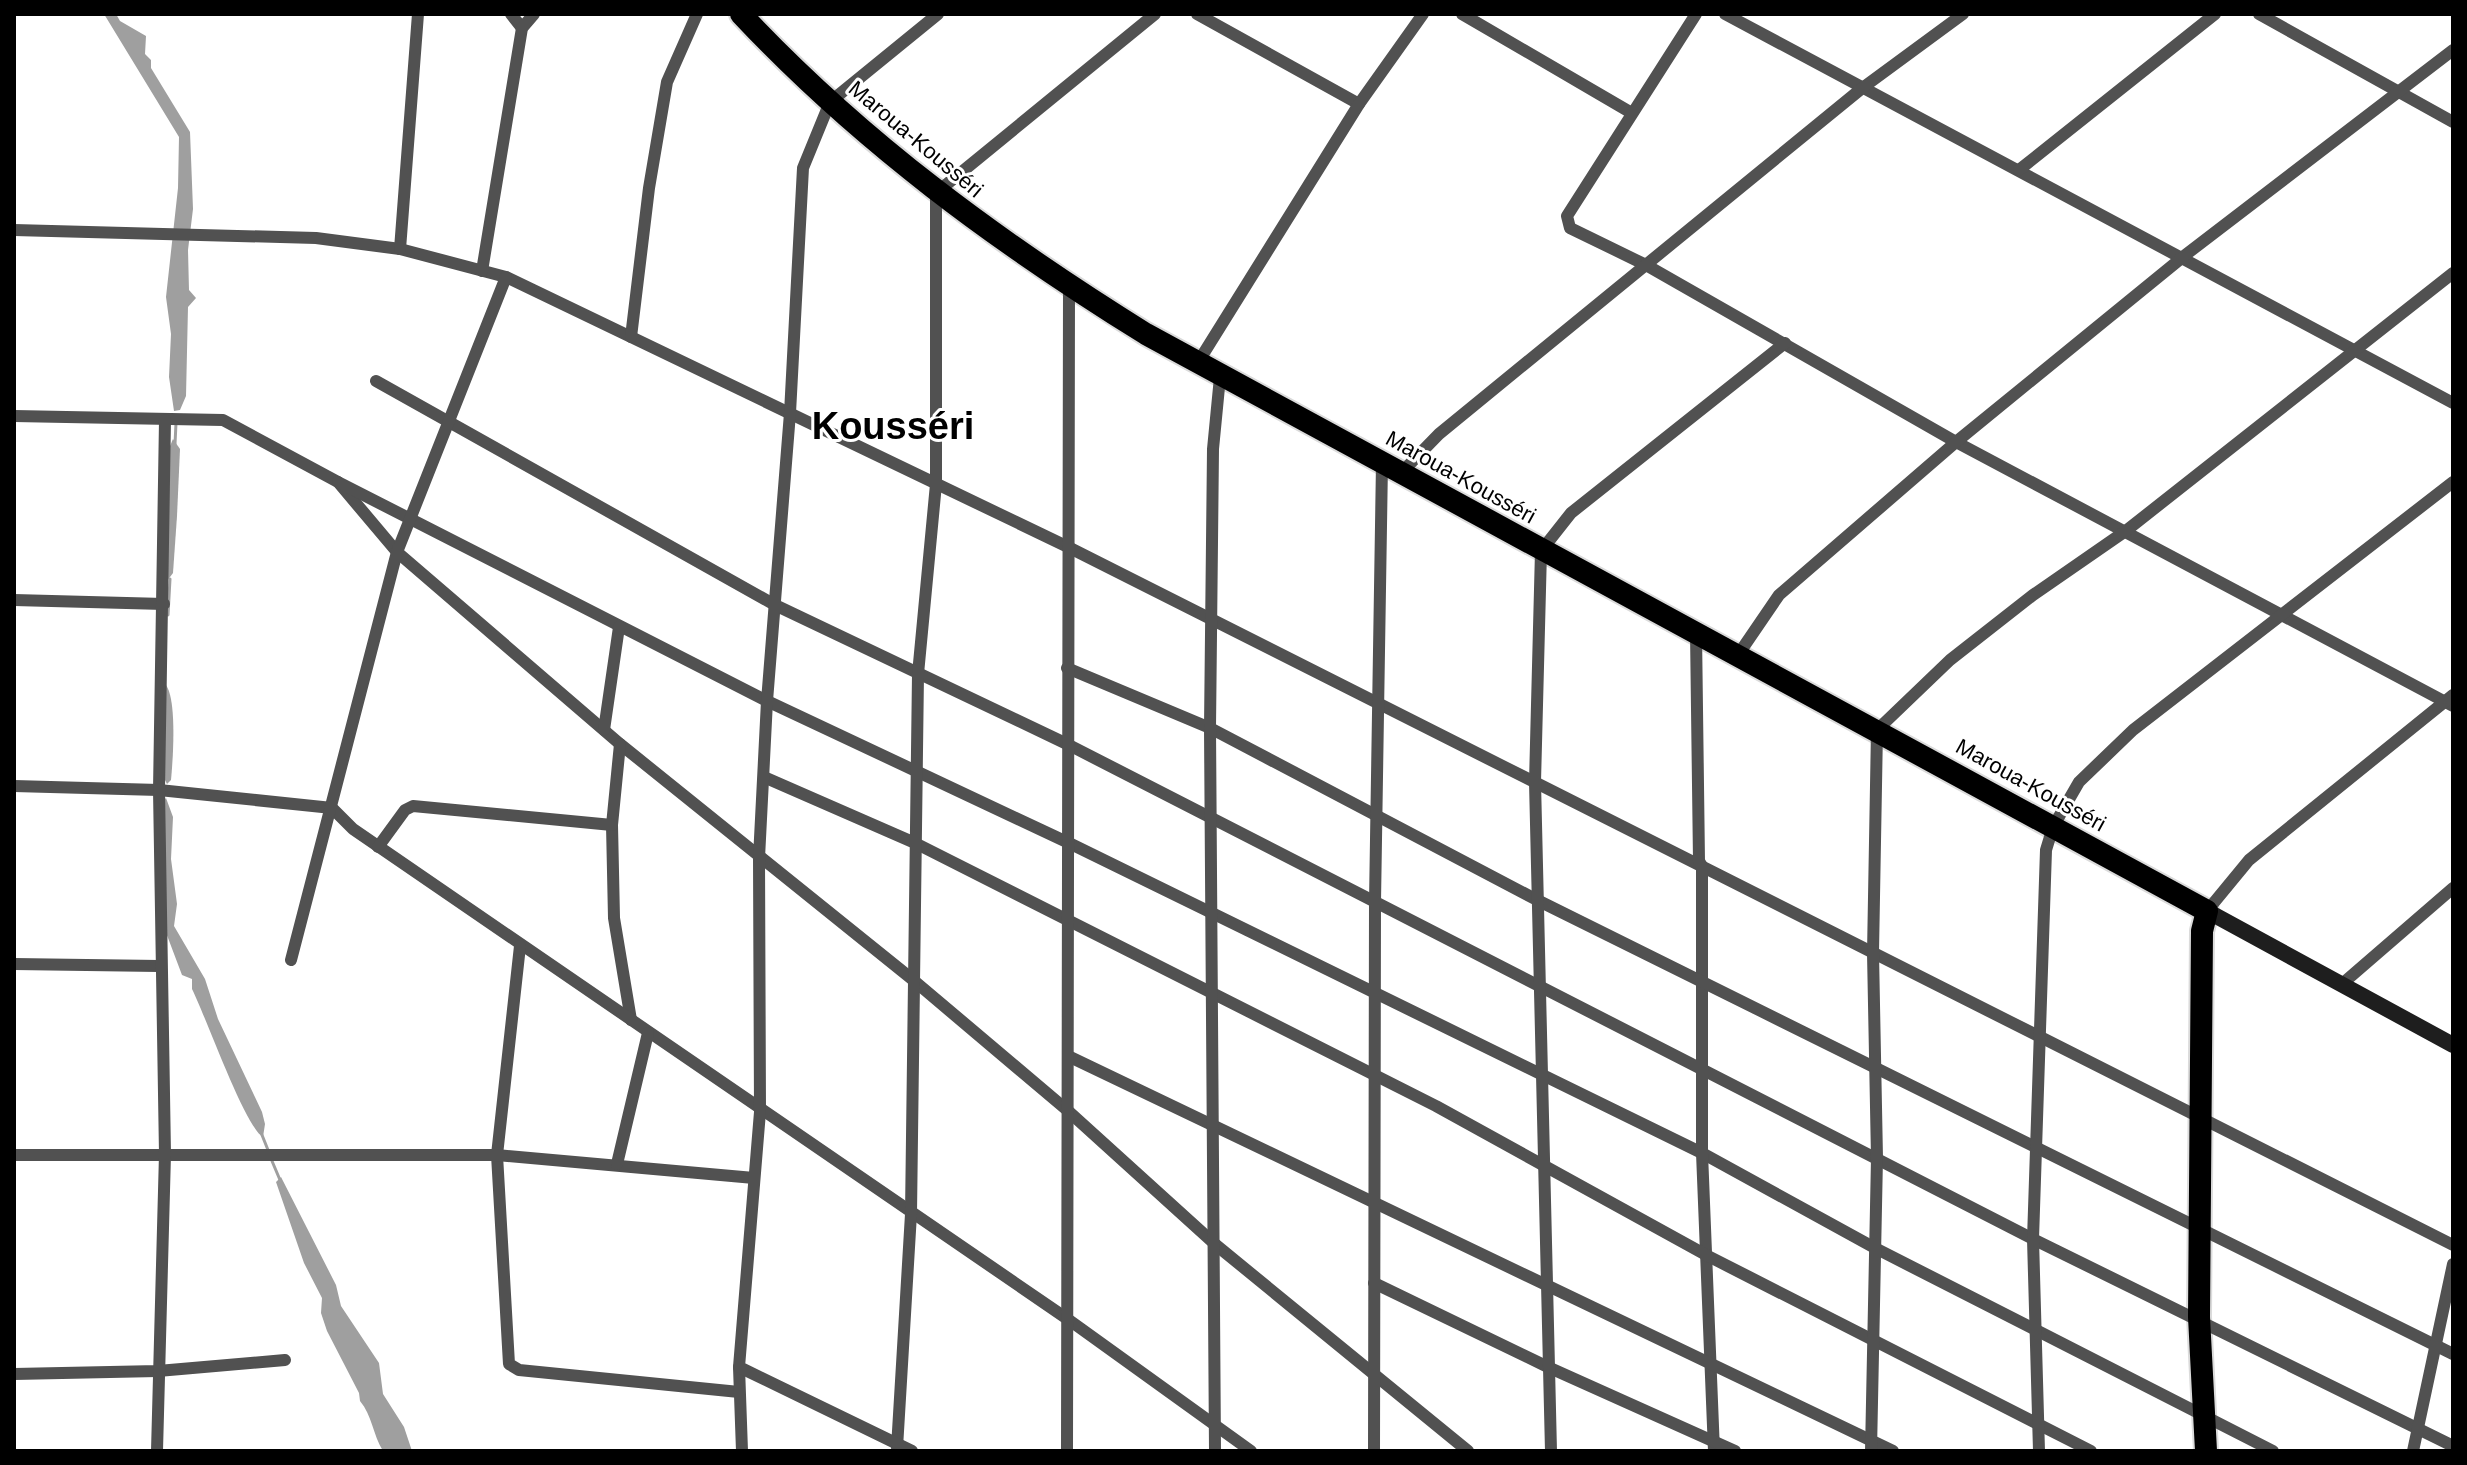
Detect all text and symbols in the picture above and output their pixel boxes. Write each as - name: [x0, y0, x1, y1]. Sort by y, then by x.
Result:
- street label: Maroua-Kousséri: [844, 76, 988, 202]
- district label: Kousséri: [812, 405, 974, 447]
- street label: Maroua-Kousséri: [1382, 425, 1540, 529]
- street label: Maroua-Kousséri: [1952, 733, 2110, 837]

